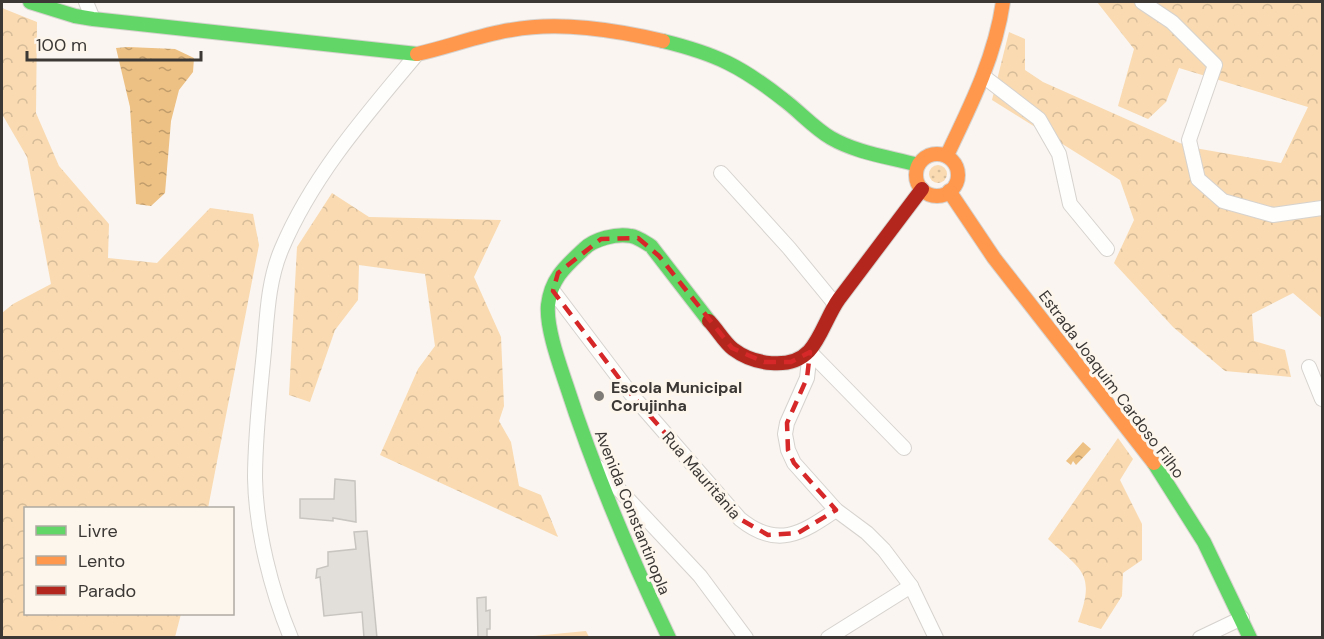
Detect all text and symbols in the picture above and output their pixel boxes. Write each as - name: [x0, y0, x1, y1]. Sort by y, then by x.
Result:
- scale bar: [27, 24, 201, 62]
- text: 100 m: [36, 33, 87, 57]
- street label: Estrada Joaquim Cardoso Filho: [1034, 286, 1189, 483]
- place label: Escola Municipal Corujinha: [611, 377, 742, 416]
- marker: Escola Municipal Corujinha: [592, 389, 606, 403]
- street label: Avenida Constantinopla: [590, 427, 675, 598]
- street label: Rua Mauritânia: [658, 427, 745, 524]
- legend: [24, 507, 234, 615]
- text: Livre: [78, 519, 118, 543]
- text: Lento: [78, 549, 125, 573]
- text: Parado: [78, 579, 136, 603]

